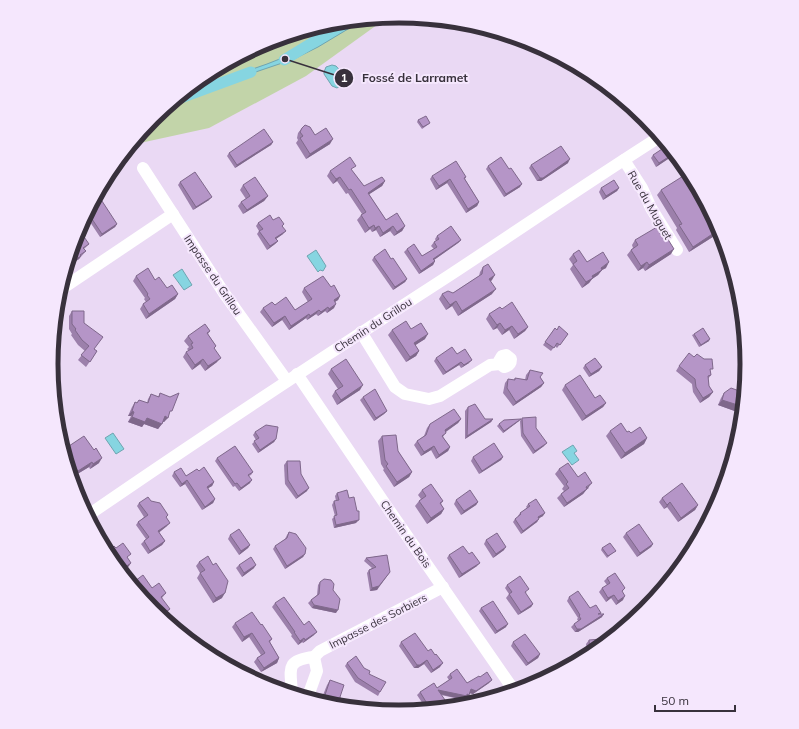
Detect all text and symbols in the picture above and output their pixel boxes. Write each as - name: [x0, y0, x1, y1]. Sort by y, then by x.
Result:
- callout: Fossé de Larramet: [334, 66, 476, 90]
- text: 1: [340, 70, 348, 85]
- text: Fossé de Larramet: [362, 70, 468, 85]
- street label: Rue du Muguet: [625, 168, 675, 242]
- street label: Impasse du Grillou: [181, 232, 245, 318]
- street label: Chemin du Grillou: [331, 295, 415, 355]
- street label: Chemin du Bois: [378, 498, 434, 570]
- street label: Impasse des Sorbiers: [327, 590, 429, 652]
- scale bar: [655, 687, 735, 713]
- text: 50 m: [661, 693, 689, 708]

